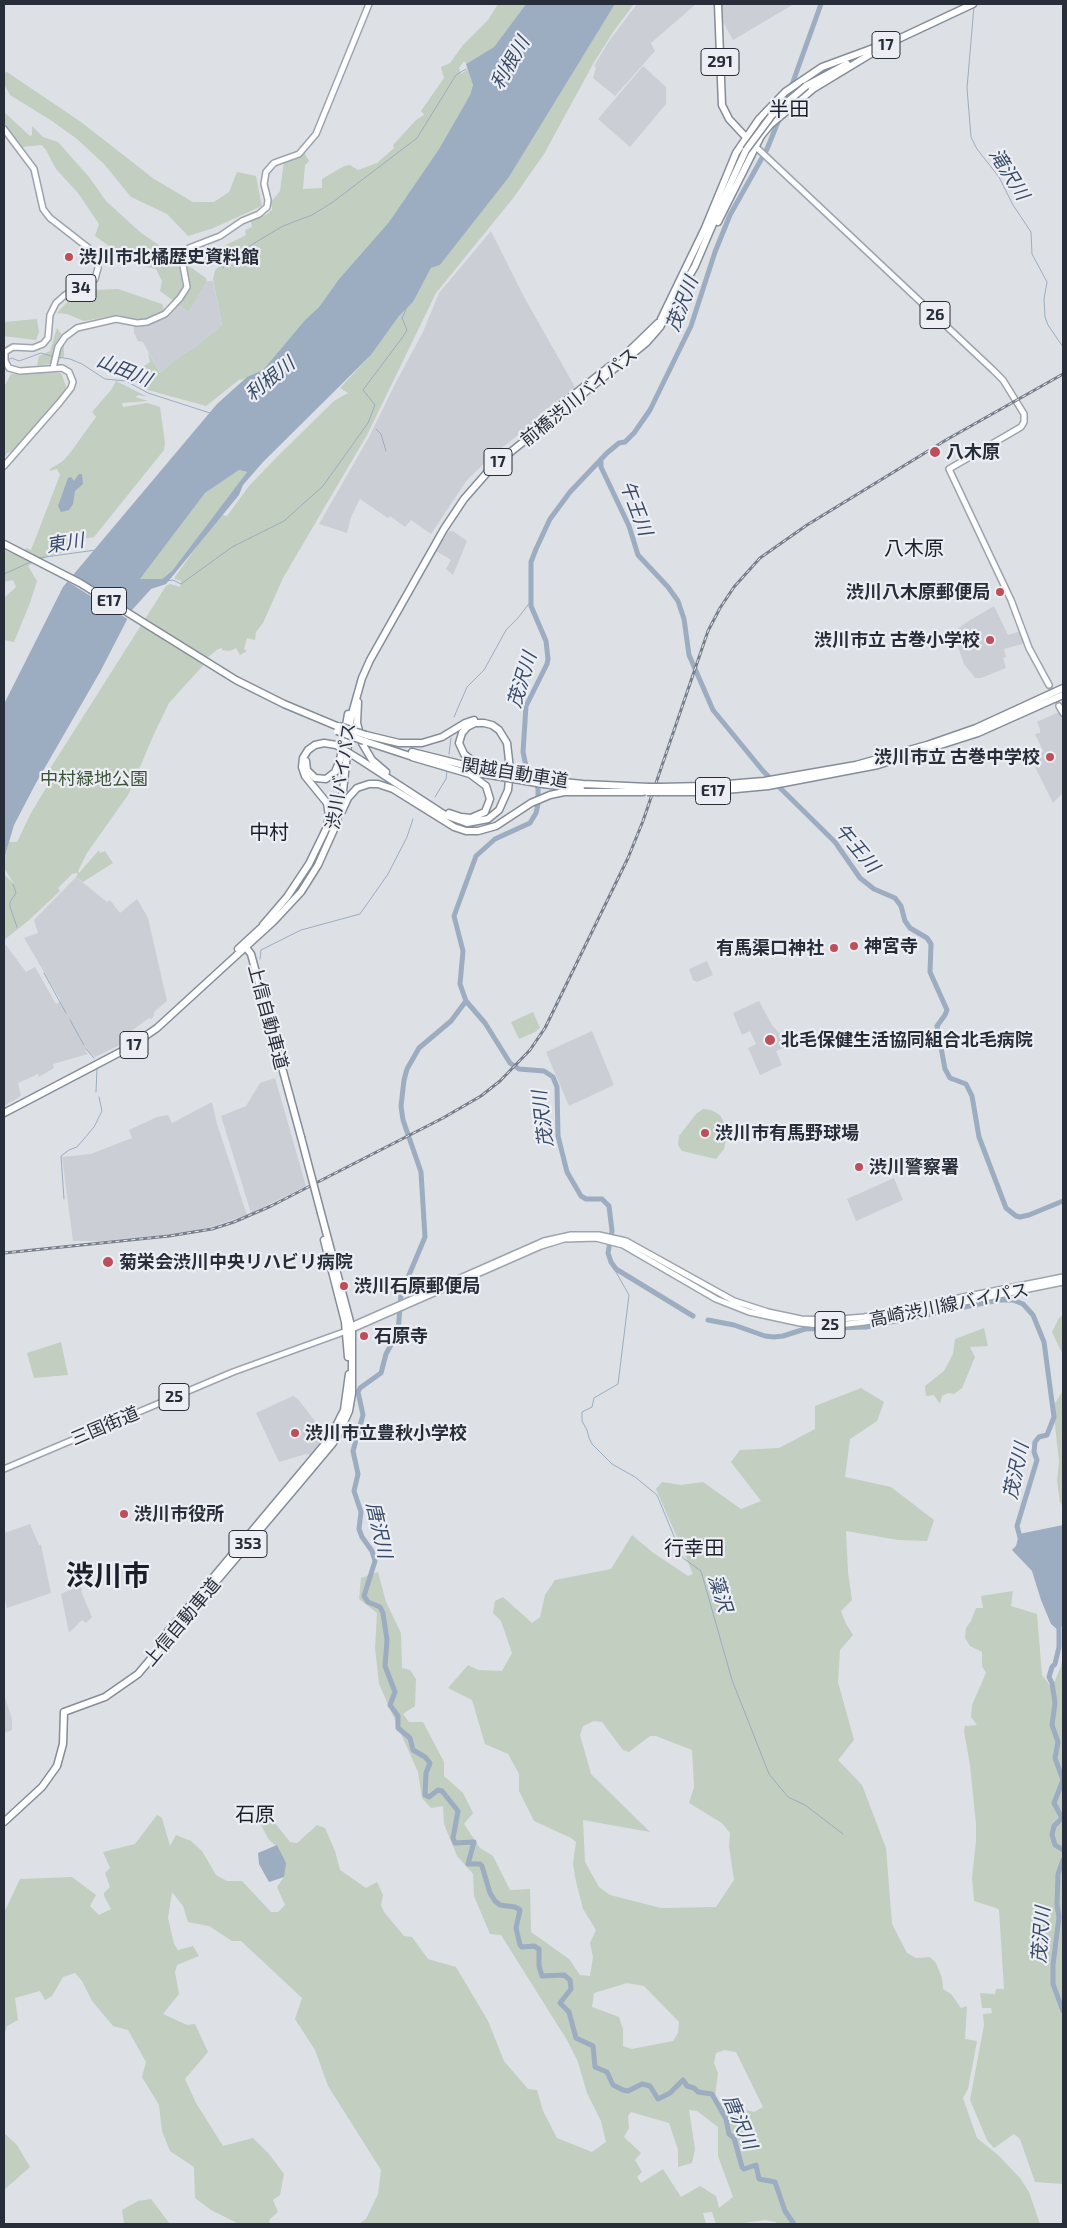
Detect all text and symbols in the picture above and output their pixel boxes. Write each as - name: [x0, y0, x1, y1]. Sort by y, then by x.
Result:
- road number: 17: [872, 32, 900, 58]
- water label: 利根川: [486, 33, 534, 93]
- road number: 291: [701, 48, 739, 76]
- district label: 半田: [769, 97, 809, 121]
- water label: 滝沢川: [984, 144, 1034, 204]
- place label: 渋川市北橘歴史資料館: [79, 246, 259, 268]
- marker: 渋川市北橘歴史資料館: [63, 251, 75, 263]
- water label: 茂沢川: [661, 273, 703, 335]
- road number: 34: [66, 274, 96, 302]
- road number: 26: [920, 302, 950, 328]
- street label: 前橋渋川バイパス: [516, 343, 642, 451]
- water label: 山田川: [93, 349, 155, 391]
- water label: 利根川: [241, 352, 299, 406]
- place label: 八木原: [946, 441, 1000, 463]
- marker: 八木原: [928, 445, 942, 459]
- road number: 17: [484, 448, 512, 476]
- water label: 午王川: [615, 477, 657, 539]
- water label: 東川: [44, 529, 86, 557]
- district label: 八木原: [884, 536, 944, 560]
- place label: 渋川八木原郵便局: [846, 581, 990, 603]
- marker: 渋川八木原郵便局: [994, 586, 1006, 598]
- road number: E17: [92, 588, 126, 614]
- place label: 渋川市立 古巻小学校: [814, 629, 980, 651]
- marker: 渋川市立 古巻小学校: [984, 634, 996, 646]
- water label: 茂沢川: [503, 649, 541, 711]
- street label: 渋川バイパス: [322, 721, 360, 831]
- place label: 渋川市立 古巻中学校: [874, 746, 1040, 768]
- marker: 渋川市立 古巻中学校: [1044, 751, 1056, 763]
- street label: 関越自動車道: [460, 754, 570, 792]
- park label: 中村緑地公園: [40, 768, 148, 790]
- road number: E17: [696, 778, 730, 804]
- water label: 午王川: [830, 819, 884, 877]
- district label: 中村: [249, 820, 289, 844]
- place label: 神宮寺: [864, 935, 918, 957]
- place label: 有馬渠口神社: [716, 937, 824, 959]
- marker: 神宮寺: [848, 940, 860, 952]
- marker: 有馬渠口神社: [828, 942, 840, 954]
- street label: 上信自動車道: [244, 962, 292, 1072]
- place label: 北毛保健生活協同組合北毛病院: [781, 1029, 1033, 1051]
- road number: 17: [120, 1032, 148, 1058]
- marker: 北毛保健生活協同組合北毛病院: [763, 1033, 777, 1047]
- water label: 茂沢川: [528, 1089, 558, 1149]
- place label: 渋川市有馬野球場: [715, 1122, 859, 1144]
- marker: 渋川市有馬野球場: [699, 1127, 711, 1139]
- place label: 渋川警察署: [869, 1156, 959, 1178]
- marker: 渋川警察署: [853, 1161, 865, 1173]
- place label: 菊栄会渋川中央リハビリ病院: [119, 1251, 353, 1273]
- marker: 菊栄会渋川中央リハビリ病院: [101, 1255, 115, 1269]
- place label: 渋川石原郵便局: [354, 1275, 480, 1297]
- street label: 高崎渋川線バイパス: [867, 1279, 1031, 1331]
- marker: 渋川石原郵便局: [338, 1280, 350, 1292]
- road number: 25: [815, 1312, 845, 1338]
- place label: 石原寺: [374, 1325, 428, 1347]
- marker: 石原寺: [358, 1330, 370, 1342]
- road number: 25: [159, 1384, 189, 1410]
- street label: 三国街道: [68, 1402, 142, 1450]
- place label: 渋川市立豊秋小学校: [305, 1422, 467, 1444]
- marker: 渋川市立豊秋小学校: [289, 1427, 301, 1439]
- water label: 茂沢川: [999, 1441, 1033, 1501]
- water label: 唐沢川: [361, 1500, 397, 1560]
- place label: 渋川市役所: [134, 1503, 224, 1525]
- marker: 渋川市役所: [118, 1508, 130, 1520]
- road number: 353: [229, 1530, 267, 1558]
- district label: 行幸田: [664, 1536, 724, 1560]
- district label: 渋川市: [66, 1559, 150, 1593]
- water label: 藻沢: [703, 1571, 737, 1615]
- street label: 上信自動車道: [139, 1574, 225, 1670]
- district label: 石原: [235, 1802, 275, 1826]
- water label: 茂沢川: [1028, 1906, 1054, 1964]
- water label: 唐沢川: [718, 2091, 762, 2153]

